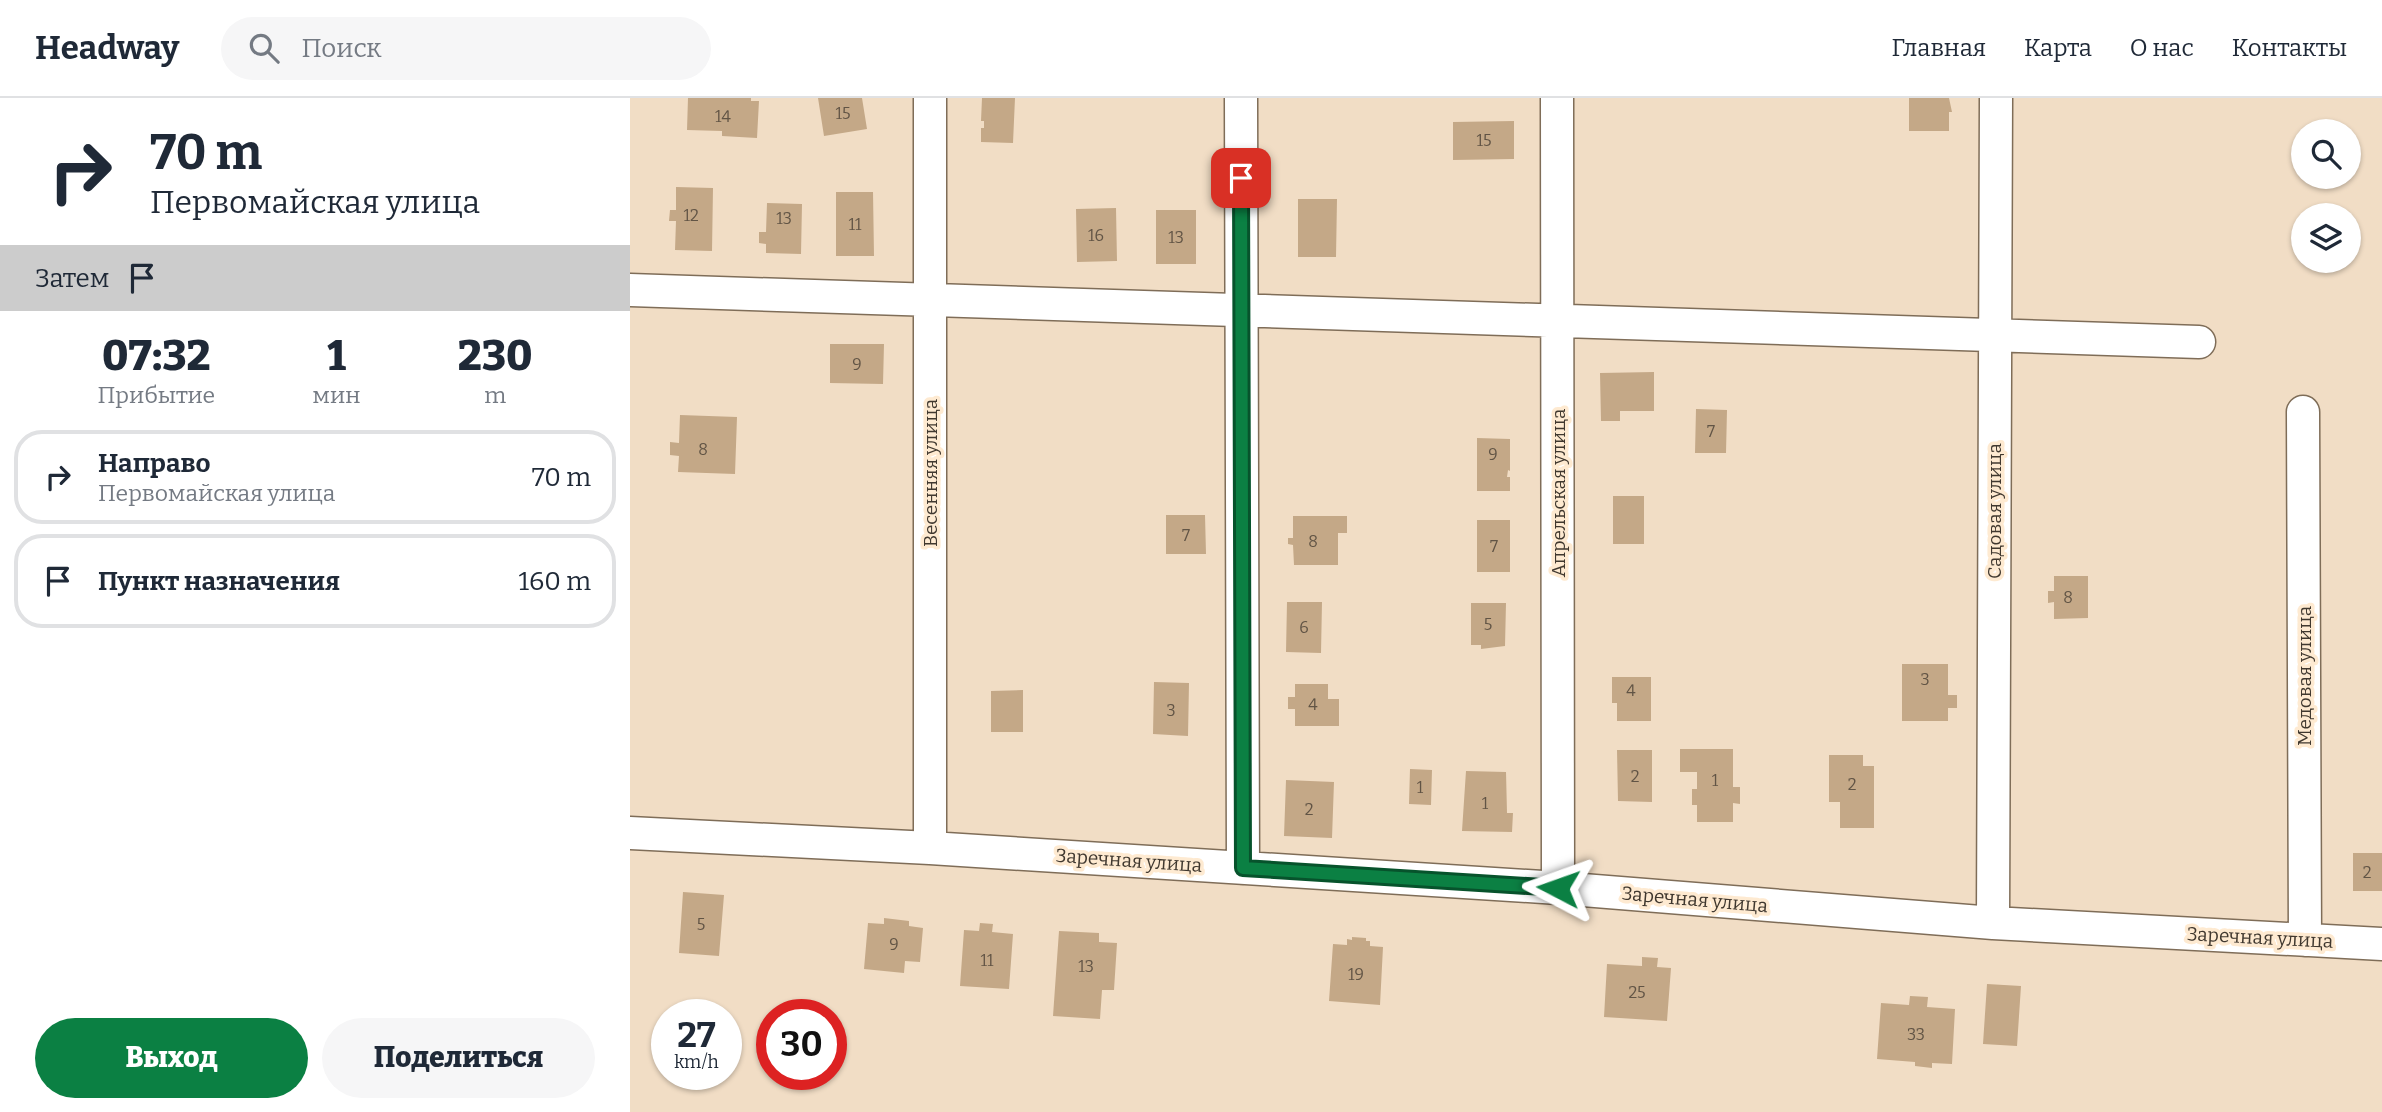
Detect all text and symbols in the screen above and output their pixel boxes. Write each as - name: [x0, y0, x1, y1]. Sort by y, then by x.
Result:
- search box: [221, 17, 711, 80]
- text: Headway: [35, 28, 179, 68]
- icon: search: [245, 29, 283, 67]
- text: Поиск: [301, 33, 382, 64]
- text: Главная: [1891, 34, 1986, 62]
- text: Карта: [2024, 34, 2092, 62]
- text: О нас: [2130, 34, 2194, 62]
- text: Контакты: [2232, 34, 2347, 62]
- house number: 15: [835, 104, 851, 123]
- house number: 14: [715, 107, 732, 126]
- map controls: [2291, 119, 2361, 273]
- button: search: [2291, 119, 2361, 189]
- text: 70 m: [150, 123, 262, 182]
- icon: right: [35, 126, 126, 217]
- house number: 15: [1476, 131, 1492, 150]
- pin: [1211, 148, 1271, 208]
- icon: arrive: [1222, 159, 1260, 197]
- text: Первомайская улица: [150, 183, 480, 221]
- button: layers: [2291, 203, 2361, 273]
- house number: 12: [683, 206, 699, 225]
- house number: 13: [776, 209, 792, 228]
- house number: 11: [849, 215, 862, 234]
- house number: 16: [1088, 226, 1104, 245]
- house number: 13: [1168, 228, 1184, 247]
- icon: arrive: [123, 259, 161, 297]
- text: Затем: [35, 263, 109, 294]
- text: 07:32: [102, 331, 210, 381]
- text: 1: [327, 331, 346, 381]
- text: 230: [458, 331, 533, 381]
- house number: 9: [852, 355, 862, 374]
- text: Прибытие: [97, 381, 215, 409]
- text: мин: [313, 381, 360, 409]
- text: m: [484, 381, 506, 409]
- street label: Весенняя улица: [919, 398, 942, 547]
- street label: Апрельская улица: [1547, 408, 1570, 577]
- house number: 7: [1707, 422, 1715, 441]
- house number: 8: [698, 440, 708, 459]
- street label: Садовая улица: [1983, 442, 2006, 579]
- house number: 9: [1488, 445, 1498, 464]
- text: Направо: [98, 448, 211, 479]
- icon: right: [39, 458, 77, 496]
- text: 70 m: [532, 462, 591, 493]
- text: Первомайская улица: [98, 479, 335, 507]
- house number: 7: [1182, 526, 1190, 545]
- house number: 8: [1308, 532, 1318, 551]
- house number: 7: [1490, 537, 1498, 556]
- icon: arrive: [39, 562, 77, 600]
- text: Пункт назначения: [98, 566, 340, 597]
- text: 160 m: [519, 566, 591, 597]
- house number: 8: [2063, 588, 2073, 607]
- street label: Медовая улица: [2293, 605, 2316, 746]
- house number: 5: [1484, 615, 1492, 634]
- house number: 6: [1299, 618, 1309, 637]
- house number: 3: [1920, 670, 1930, 689]
- house number: 4: [1626, 681, 1636, 700]
- house number: 4: [1308, 695, 1318, 714]
- house number: 3: [1166, 701, 1176, 720]
- house number: 2: [1631, 767, 1639, 786]
- house number: 1: [1712, 771, 1719, 790]
- house number: 2: [1848, 775, 1856, 794]
- house number: 1: [1417, 778, 1424, 797]
- house number: 1: [1482, 794, 1489, 813]
- house number: 2: [1305, 800, 1313, 819]
- street label: Заречная улица: [1055, 844, 1204, 877]
- position arrow: [1521, 851, 1595, 925]
- house number: 2: [2363, 863, 2371, 882]
- street label: Заречная улица: [1621, 882, 1770, 917]
- house number: 5: [697, 915, 705, 934]
- street label: Заречная улица: [2186, 922, 2334, 953]
- house number: 9: [889, 935, 899, 954]
- house number: 11: [981, 951, 994, 970]
- house number: 13: [1078, 957, 1094, 976]
- house number: 19: [1348, 965, 1364, 984]
- house number: 25: [1628, 983, 1646, 1002]
- speed limit sign: 30: [756, 999, 847, 1090]
- text: 27: [677, 1014, 716, 1056]
- button: Выход: [35, 1018, 308, 1098]
- button: Поделиться: [322, 1018, 595, 1098]
- house number: 33: [1907, 1025, 1925, 1044]
- text: km/h: [674, 1051, 719, 1073]

